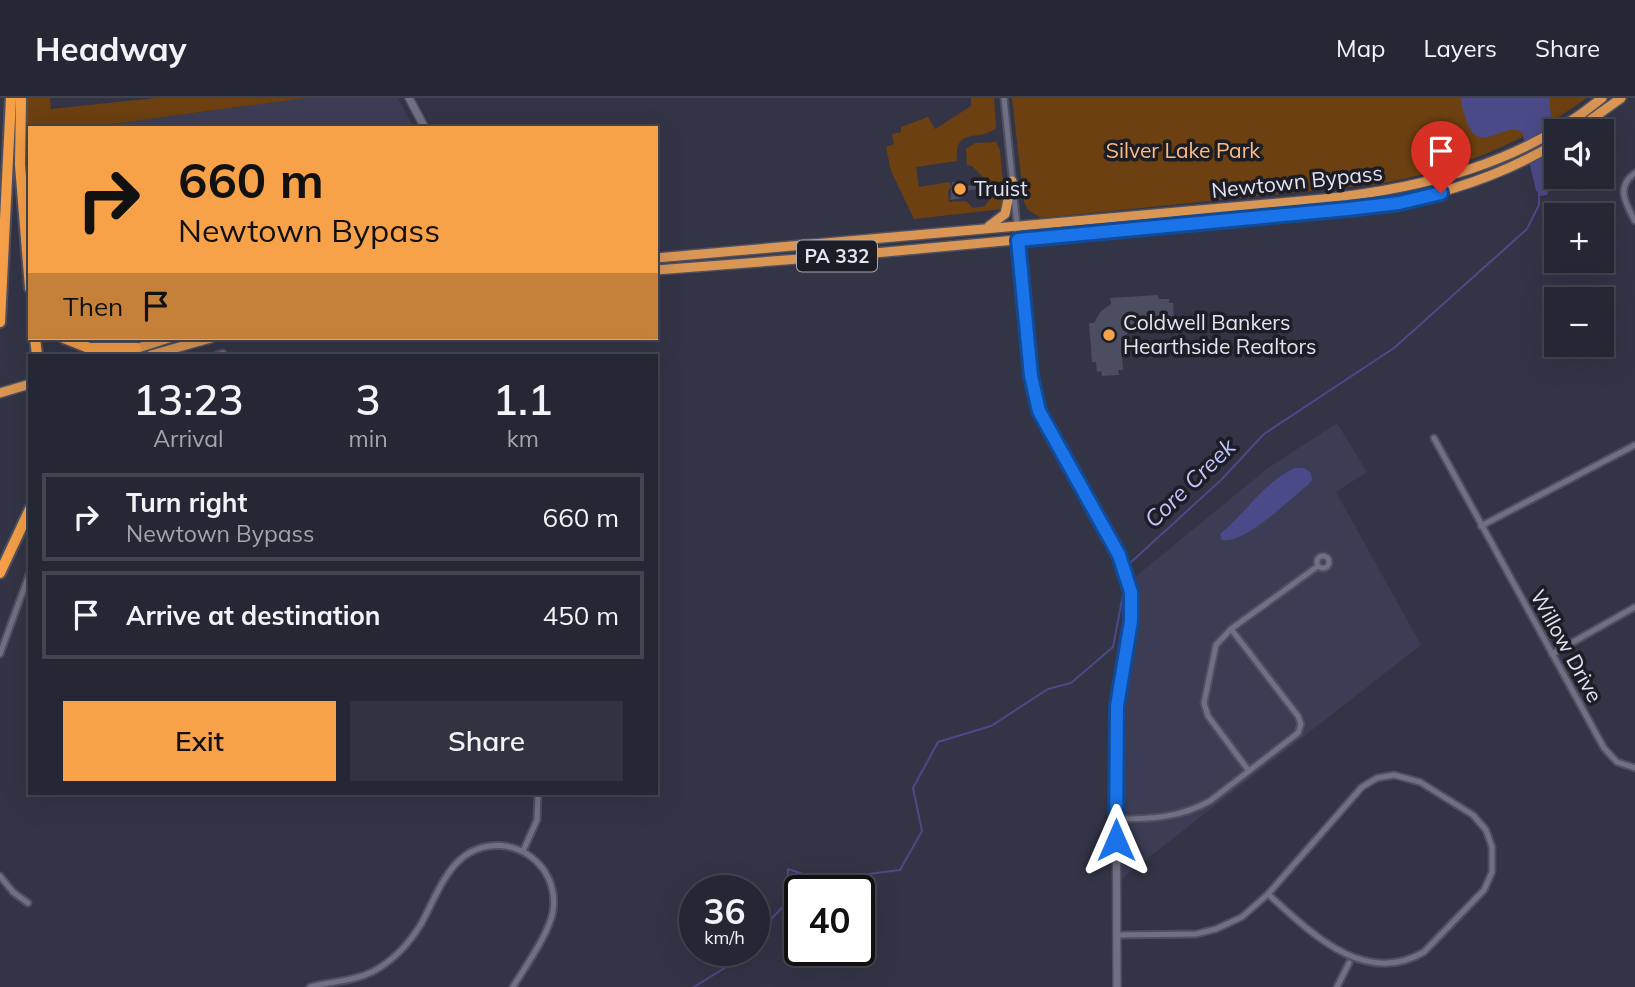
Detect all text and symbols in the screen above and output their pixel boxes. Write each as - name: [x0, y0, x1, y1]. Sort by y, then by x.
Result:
- text: Headway: [35, 28, 187, 69]
- text: Map: [1336, 33, 1385, 63]
- text: Layers: [1423, 33, 1497, 63]
- text: Share: [1535, 33, 1600, 63]
- map controls: [1544, 119, 1614, 357]
- button: sound: [1544, 119, 1614, 189]
- pin: [1411, 121, 1471, 193]
- icon: arrive: [1422, 132, 1460, 170]
- park label: Silver Lake Park: [1106, 137, 1260, 163]
- text: 660 m: [178, 149, 324, 210]
- icon: right: [63, 154, 154, 245]
- street label: Newtown Bypass: [1210, 159, 1384, 203]
- place label: Truist: [974, 175, 1027, 201]
- marker: Truist: [952, 181, 968, 197]
- button: +: [1544, 203, 1614, 273]
- text: Newtown Bypass: [178, 210, 440, 250]
- road number: PA 332: [797, 240, 877, 272]
- icon: arrive: [137, 287, 175, 325]
- button: −: [1544, 287, 1614, 357]
- text: Then: [63, 290, 123, 323]
- place label: Coldwell Bankers Hearthside Realtors: [1123, 309, 1316, 359]
- marker: Coldwell Bankers Hearthside Realtors: [1101, 327, 1117, 343]
- text: 13:23: [133, 373, 244, 426]
- text: 3: [356, 373, 381, 426]
- text: 1.1: [493, 373, 553, 426]
- text: Arrival: [153, 424, 223, 453]
- text: min: [349, 424, 388, 453]
- text: km: [507, 424, 539, 453]
- water label: Core Creek: [1138, 431, 1242, 533]
- text: Turn right: [126, 486, 247, 519]
- icon: right: [67, 498, 105, 536]
- text: 660 m: [543, 501, 619, 534]
- text: Newtown Bypass: [126, 519, 314, 548]
- street label: Willow Drive: [1525, 585, 1608, 706]
- icon: arrive: [67, 596, 105, 634]
- text: Arrive at destination: [126, 599, 381, 632]
- text: 450 m: [543, 599, 619, 632]
- button: Exit: [63, 701, 336, 781]
- button: Share: [350, 701, 623, 781]
- position arrow: [1079, 803, 1153, 877]
- speed limit sign: 40: [784, 875, 875, 966]
- text: 36: [703, 889, 746, 933]
- text: km/h: [704, 926, 745, 949]

